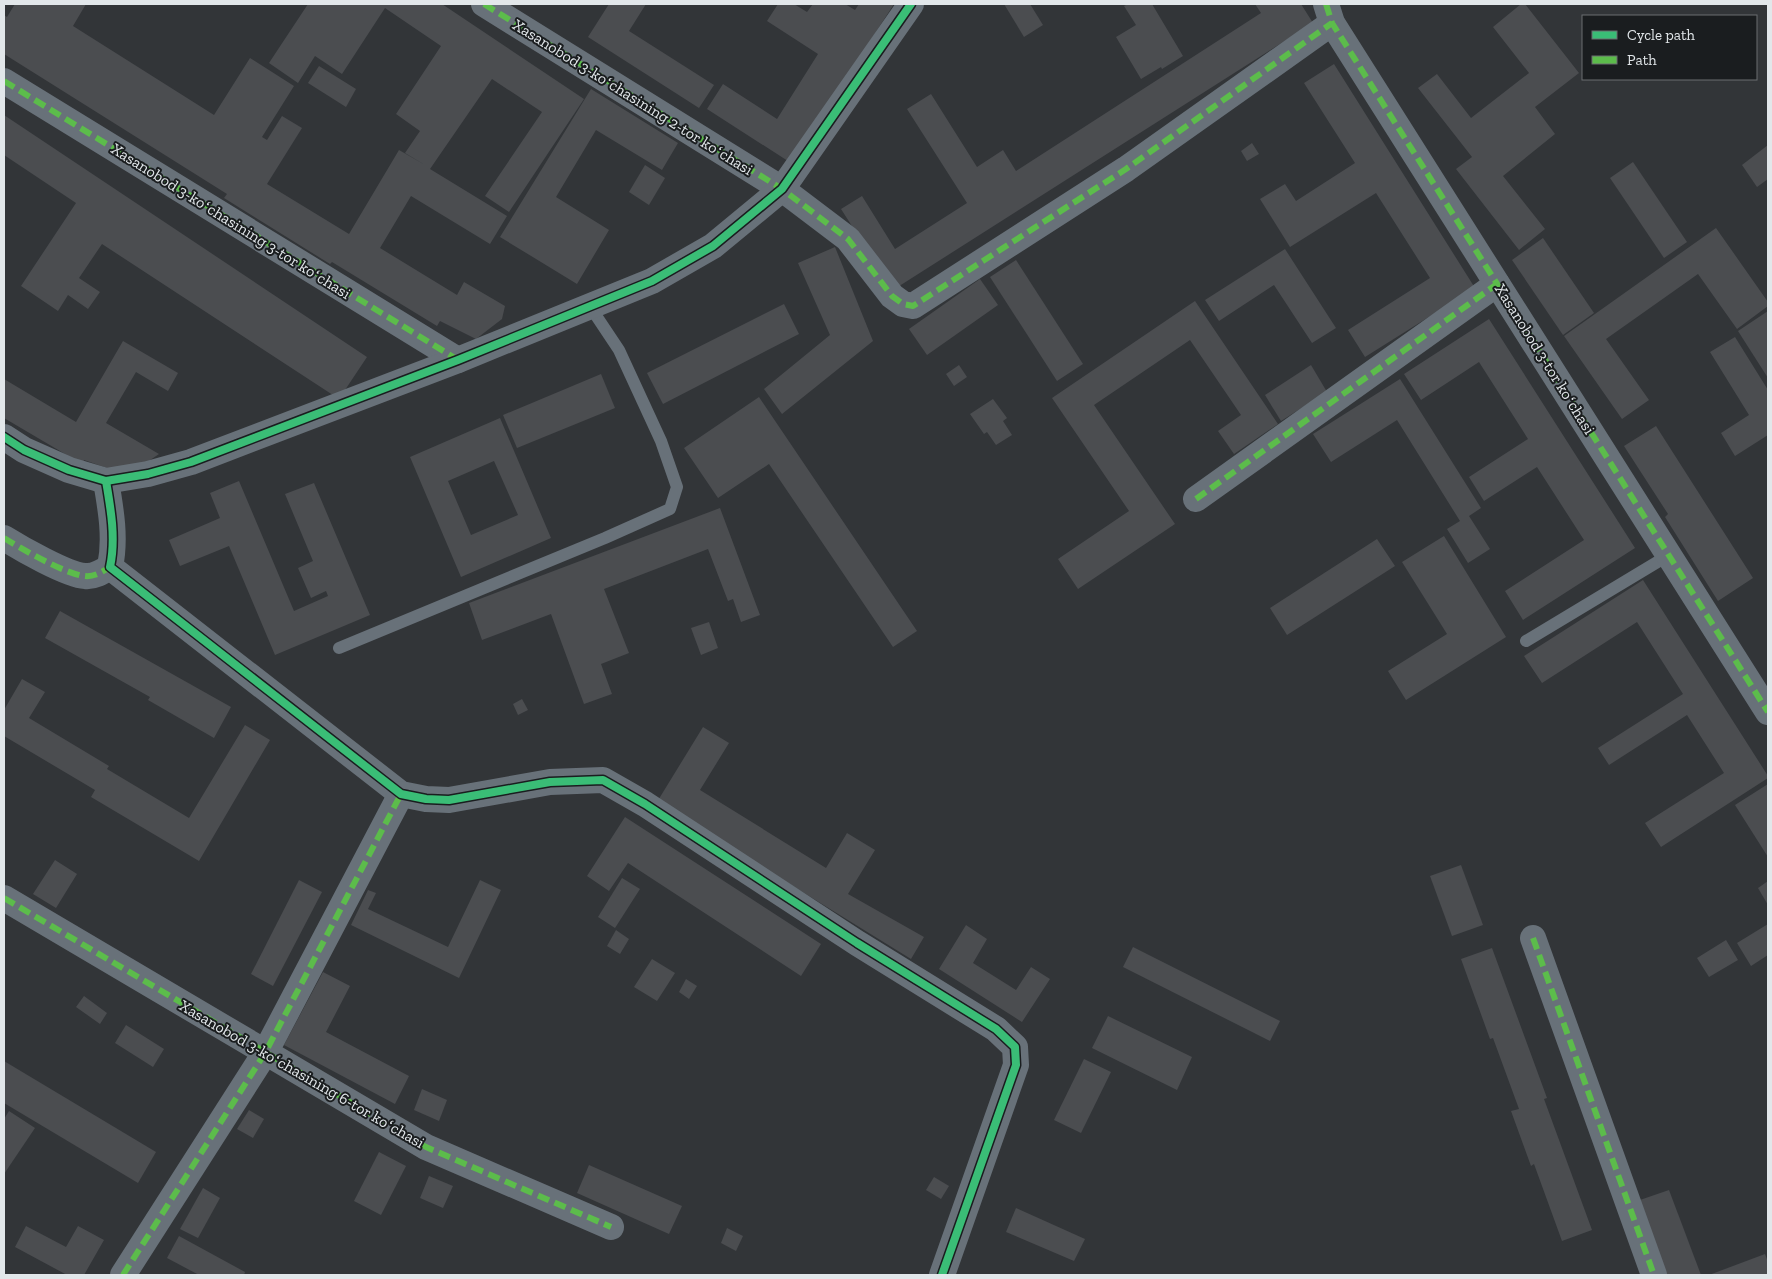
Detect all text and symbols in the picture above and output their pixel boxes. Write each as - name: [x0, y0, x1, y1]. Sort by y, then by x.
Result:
- street label: Xasanobod 3-koʻchasining 2-tor koʻchasi: [509, 15, 757, 179]
- legend: [1582, 15, 1757, 80]
- text: Cycle path: [1627, 26, 1696, 44]
- text: Path: [1627, 51, 1657, 69]
- street label: Xasanobod 3-koʻchasining 3-tor koʻchasi: [108, 139, 355, 303]
- street label: Xasanobod 3-tor koʻchasi: [1491, 280, 1599, 438]
- street label: Xasanobod 3-koʻchasining 6-tor koʻchasi: [176, 996, 428, 1152]

